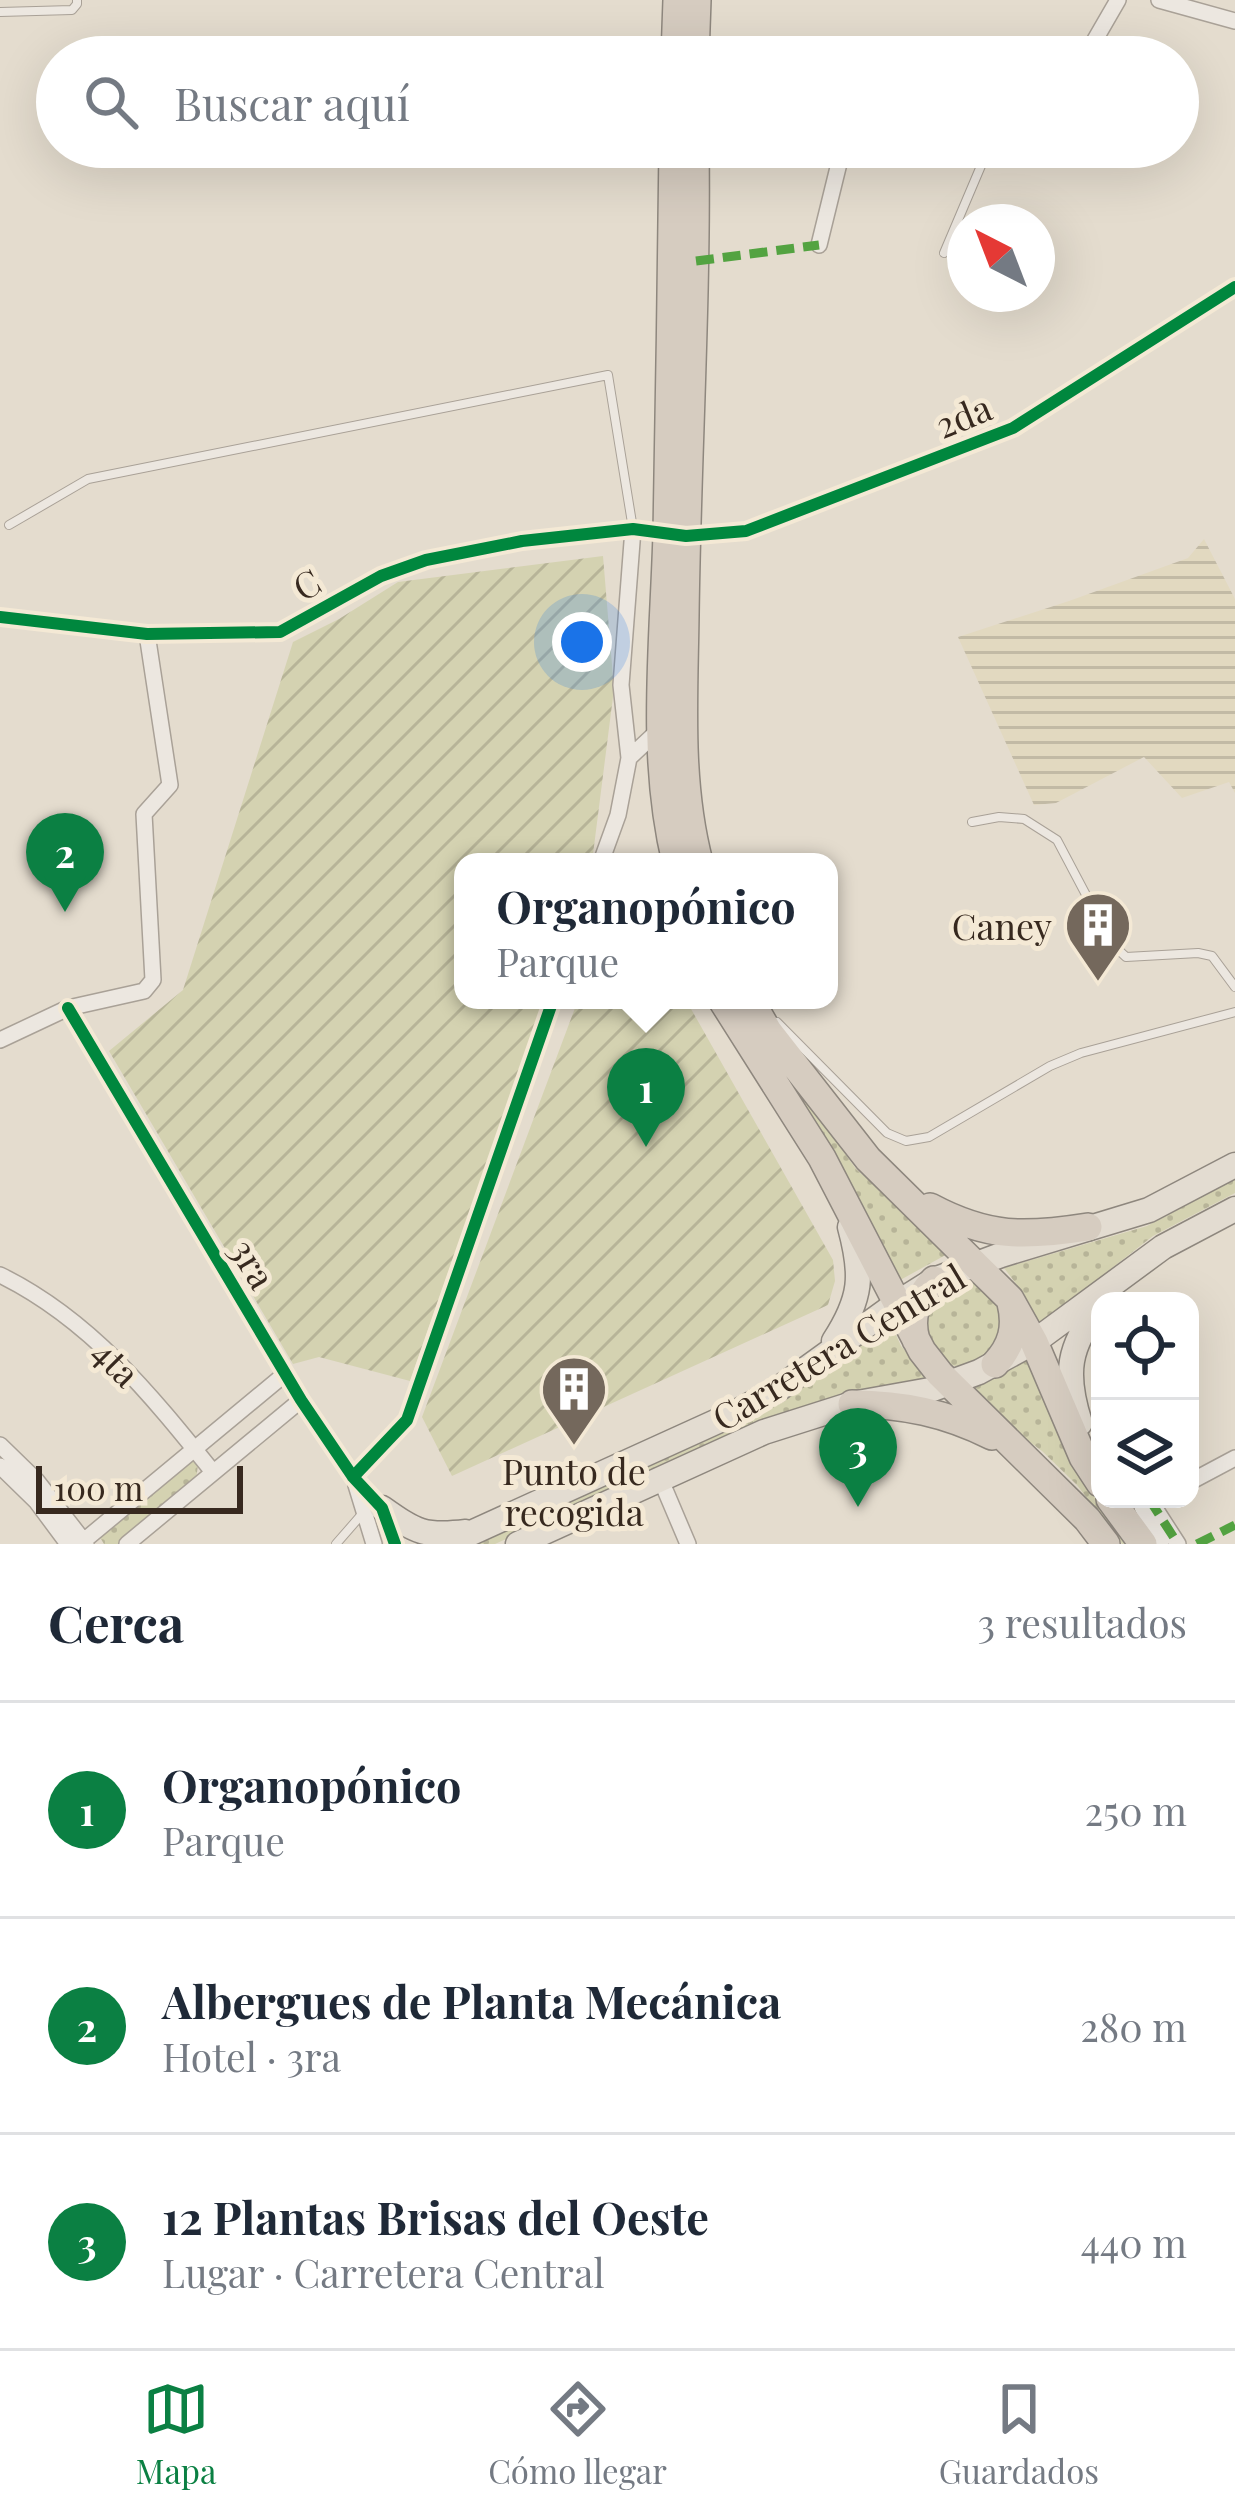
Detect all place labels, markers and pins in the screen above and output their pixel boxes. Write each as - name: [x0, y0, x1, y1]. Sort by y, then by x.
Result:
- pin: 2: [26, 813, 104, 912]
- building icon: Caney: [1063, 890, 1133, 984]
- place label: Caney: [952, 901, 1052, 949]
- pin: 1: [607, 1048, 685, 1147]
- building icon: Punto de recogida: [539, 1354, 609, 1448]
- pin: 3: [819, 1408, 897, 1507]
- place label: Punto de recogida: [502, 1446, 646, 1535]

